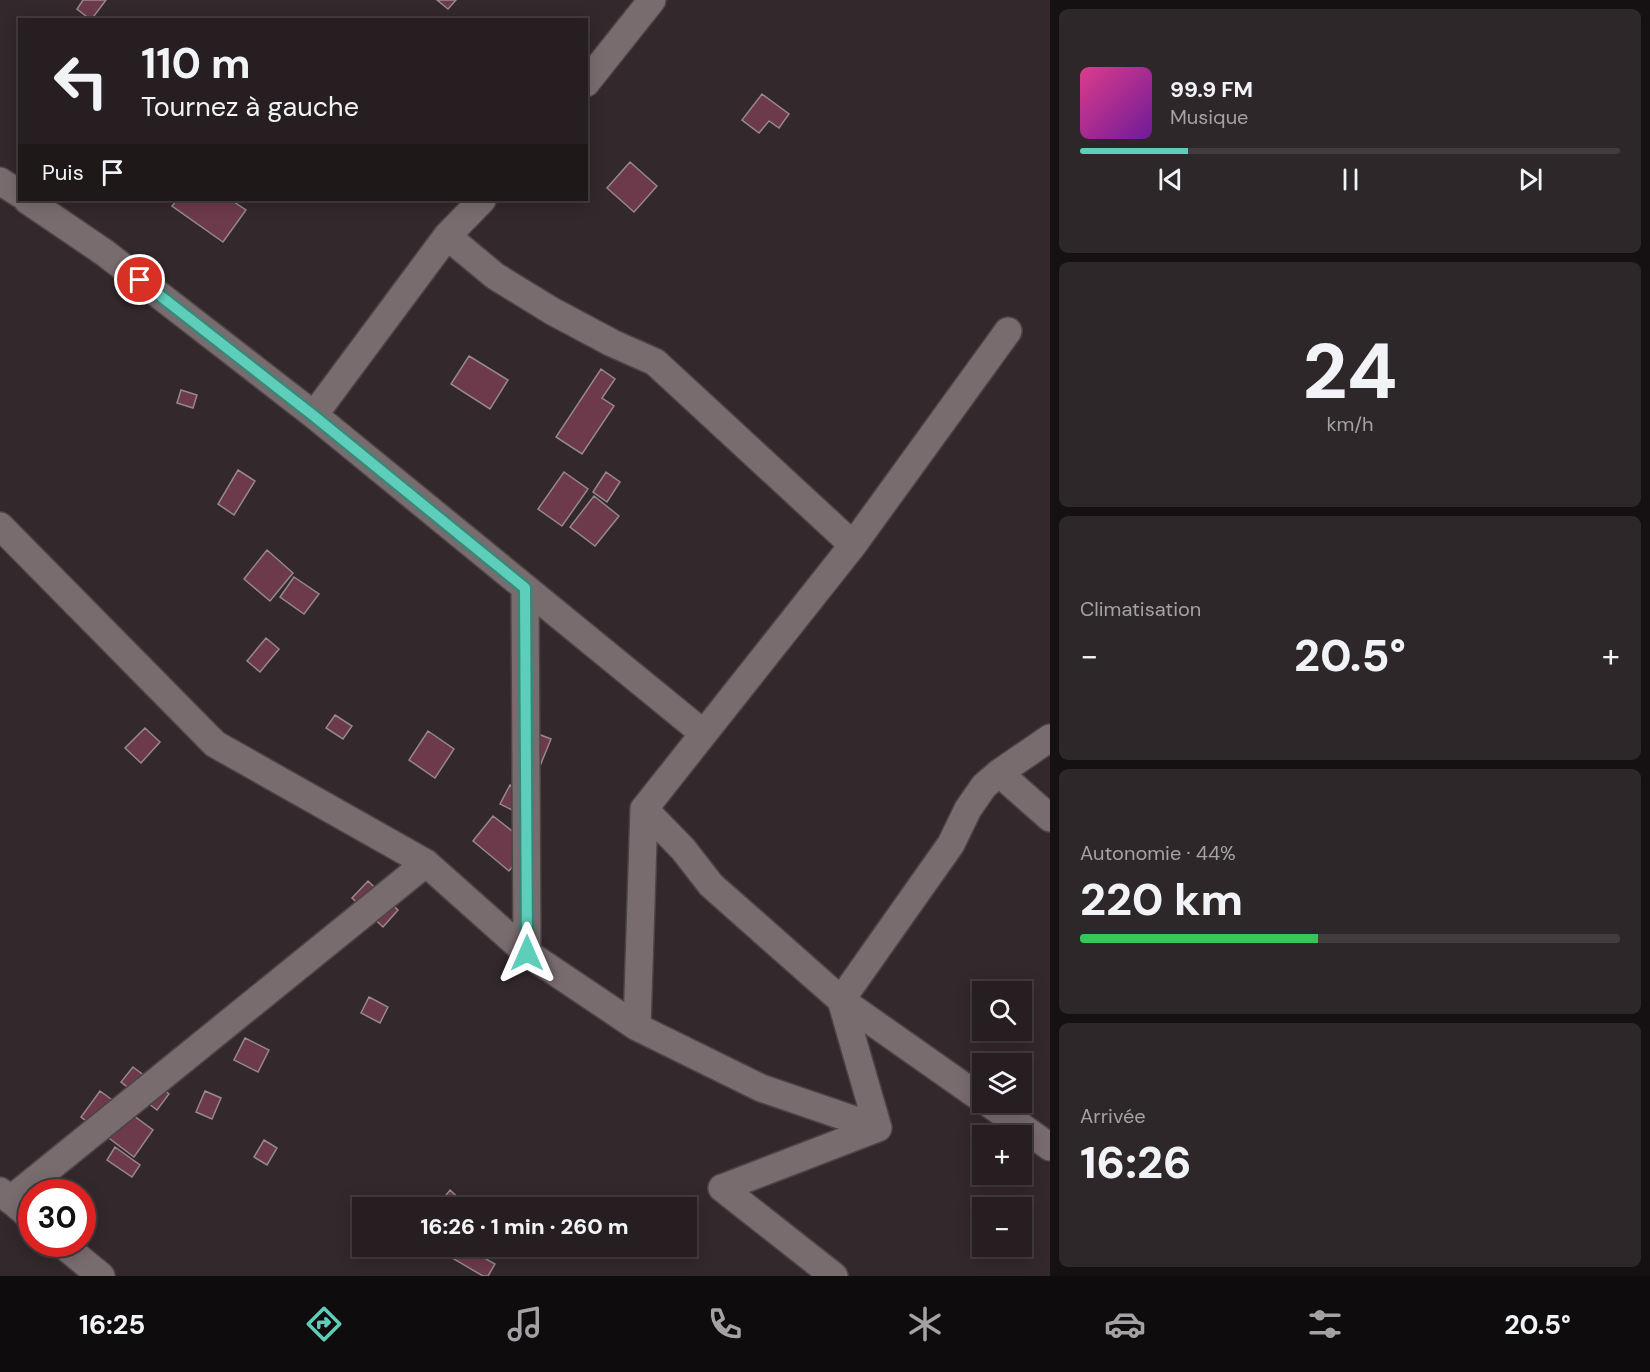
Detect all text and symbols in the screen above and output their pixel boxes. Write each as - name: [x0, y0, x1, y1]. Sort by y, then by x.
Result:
- text: 110 m: [141, 36, 251, 91]
- icon: left: [42, 42, 120, 120]
- text: 99.9 FM: [1170, 75, 1253, 104]
- text: Tournez à gauche: [141, 89, 359, 124]
- text: Musique: [1170, 104, 1248, 130]
- icon: arrive: [96, 156, 129, 189]
- text: Puis: [42, 158, 84, 187]
- icon: previous: [1154, 163, 1187, 196]
- icon: pause: [1334, 163, 1367, 196]
- icon: next: [1514, 163, 1547, 196]
- pin: [114, 254, 165, 305]
- icon: arrive: [123, 263, 156, 296]
- text: 24: [1302, 321, 1398, 422]
- text: km/h: [1326, 411, 1374, 437]
- text: Climatisation: [1080, 596, 1201, 622]
- text: 20.5°: [1294, 626, 1406, 685]
- text: −: [1080, 634, 1098, 677]
- text: +: [1602, 634, 1620, 677]
- text: Autonomie · 44%: [1080, 840, 1236, 866]
- text: 220 km: [1080, 870, 1243, 929]
- position arrow: [495, 921, 559, 985]
- map controls: [972, 981, 1032, 1257]
- button: search: [972, 981, 1032, 1041]
- button: layers: [972, 1053, 1032, 1113]
- text: Arrivée: [1080, 1103, 1146, 1129]
- button: +: [972, 1125, 1032, 1185]
- text: 16:26: [1080, 1133, 1191, 1192]
- speed limit sign: 30: [18, 1179, 96, 1257]
- button: −: [972, 1197, 1032, 1257]
- text: 16:26 · 1 min · 260 m: [420, 1212, 629, 1241]
- icon: directions: [303, 1303, 345, 1345]
- icon: music: [504, 1303, 546, 1345]
- icon: phone: [704, 1303, 746, 1345]
- icon: climate: [904, 1303, 946, 1345]
- icon: car: [1104, 1303, 1146, 1345]
- icon: filters: [1304, 1303, 1346, 1345]
- text: 16:25: [79, 1307, 145, 1342]
- text: 20.5°: [1504, 1307, 1571, 1342]

